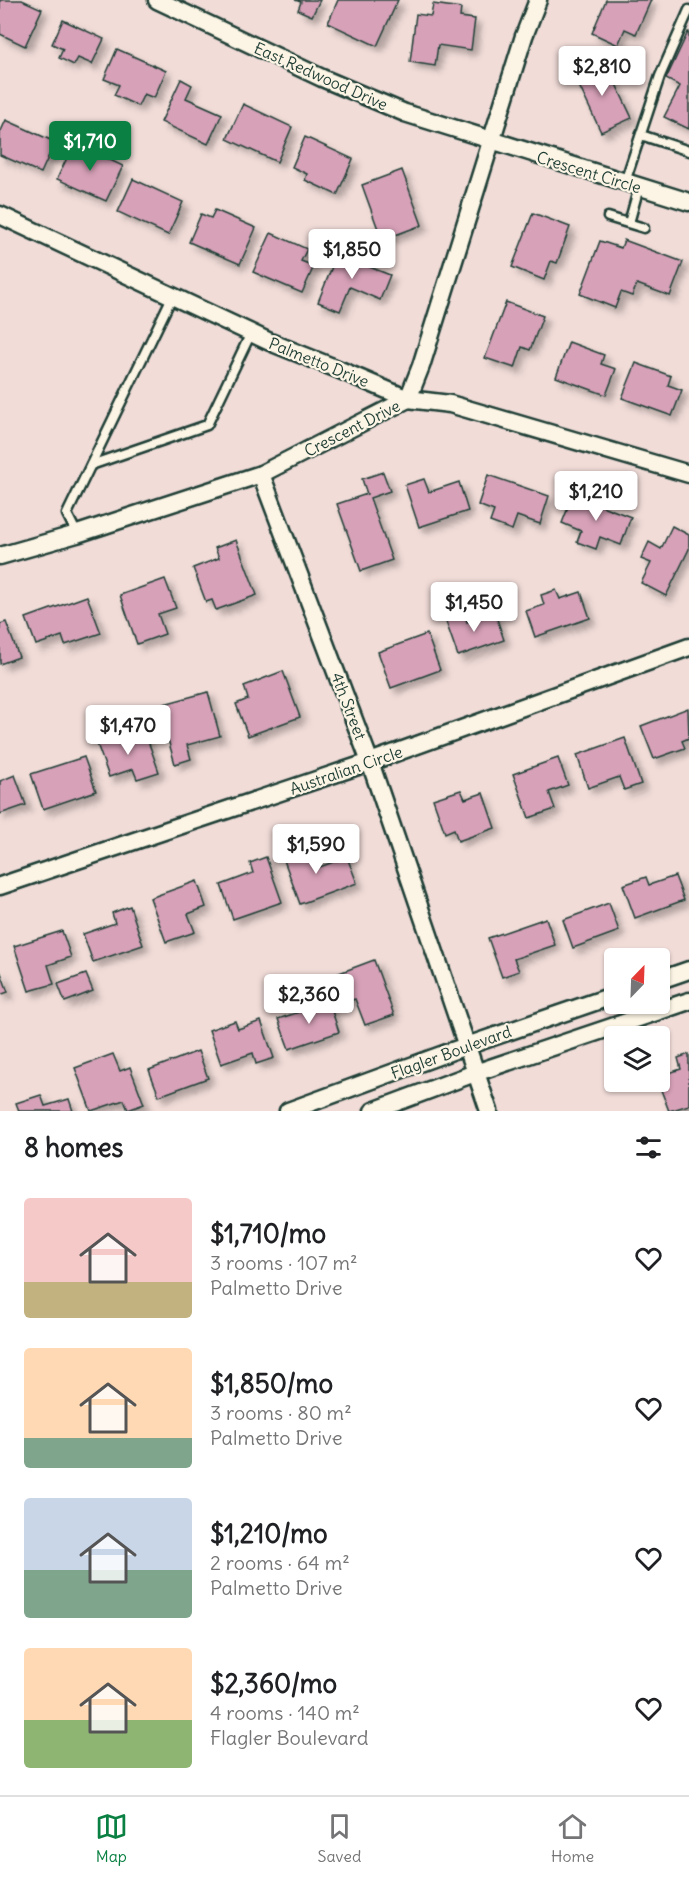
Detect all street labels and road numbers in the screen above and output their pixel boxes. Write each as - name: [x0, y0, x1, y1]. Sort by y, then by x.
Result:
- street label: East Redwood Drive: [251, 38, 391, 114]
- street label: Crescent Circle: [534, 147, 644, 197]
- street label: Palmetto Drive: [266, 333, 372, 391]
- street label: Crescent Drive: [301, 395, 403, 461]
- street label: 4th Street: [327, 670, 371, 743]
- street label: Australian Circle: [287, 741, 405, 799]
- street label: Flagler Boulevard: [388, 1021, 514, 1083]

